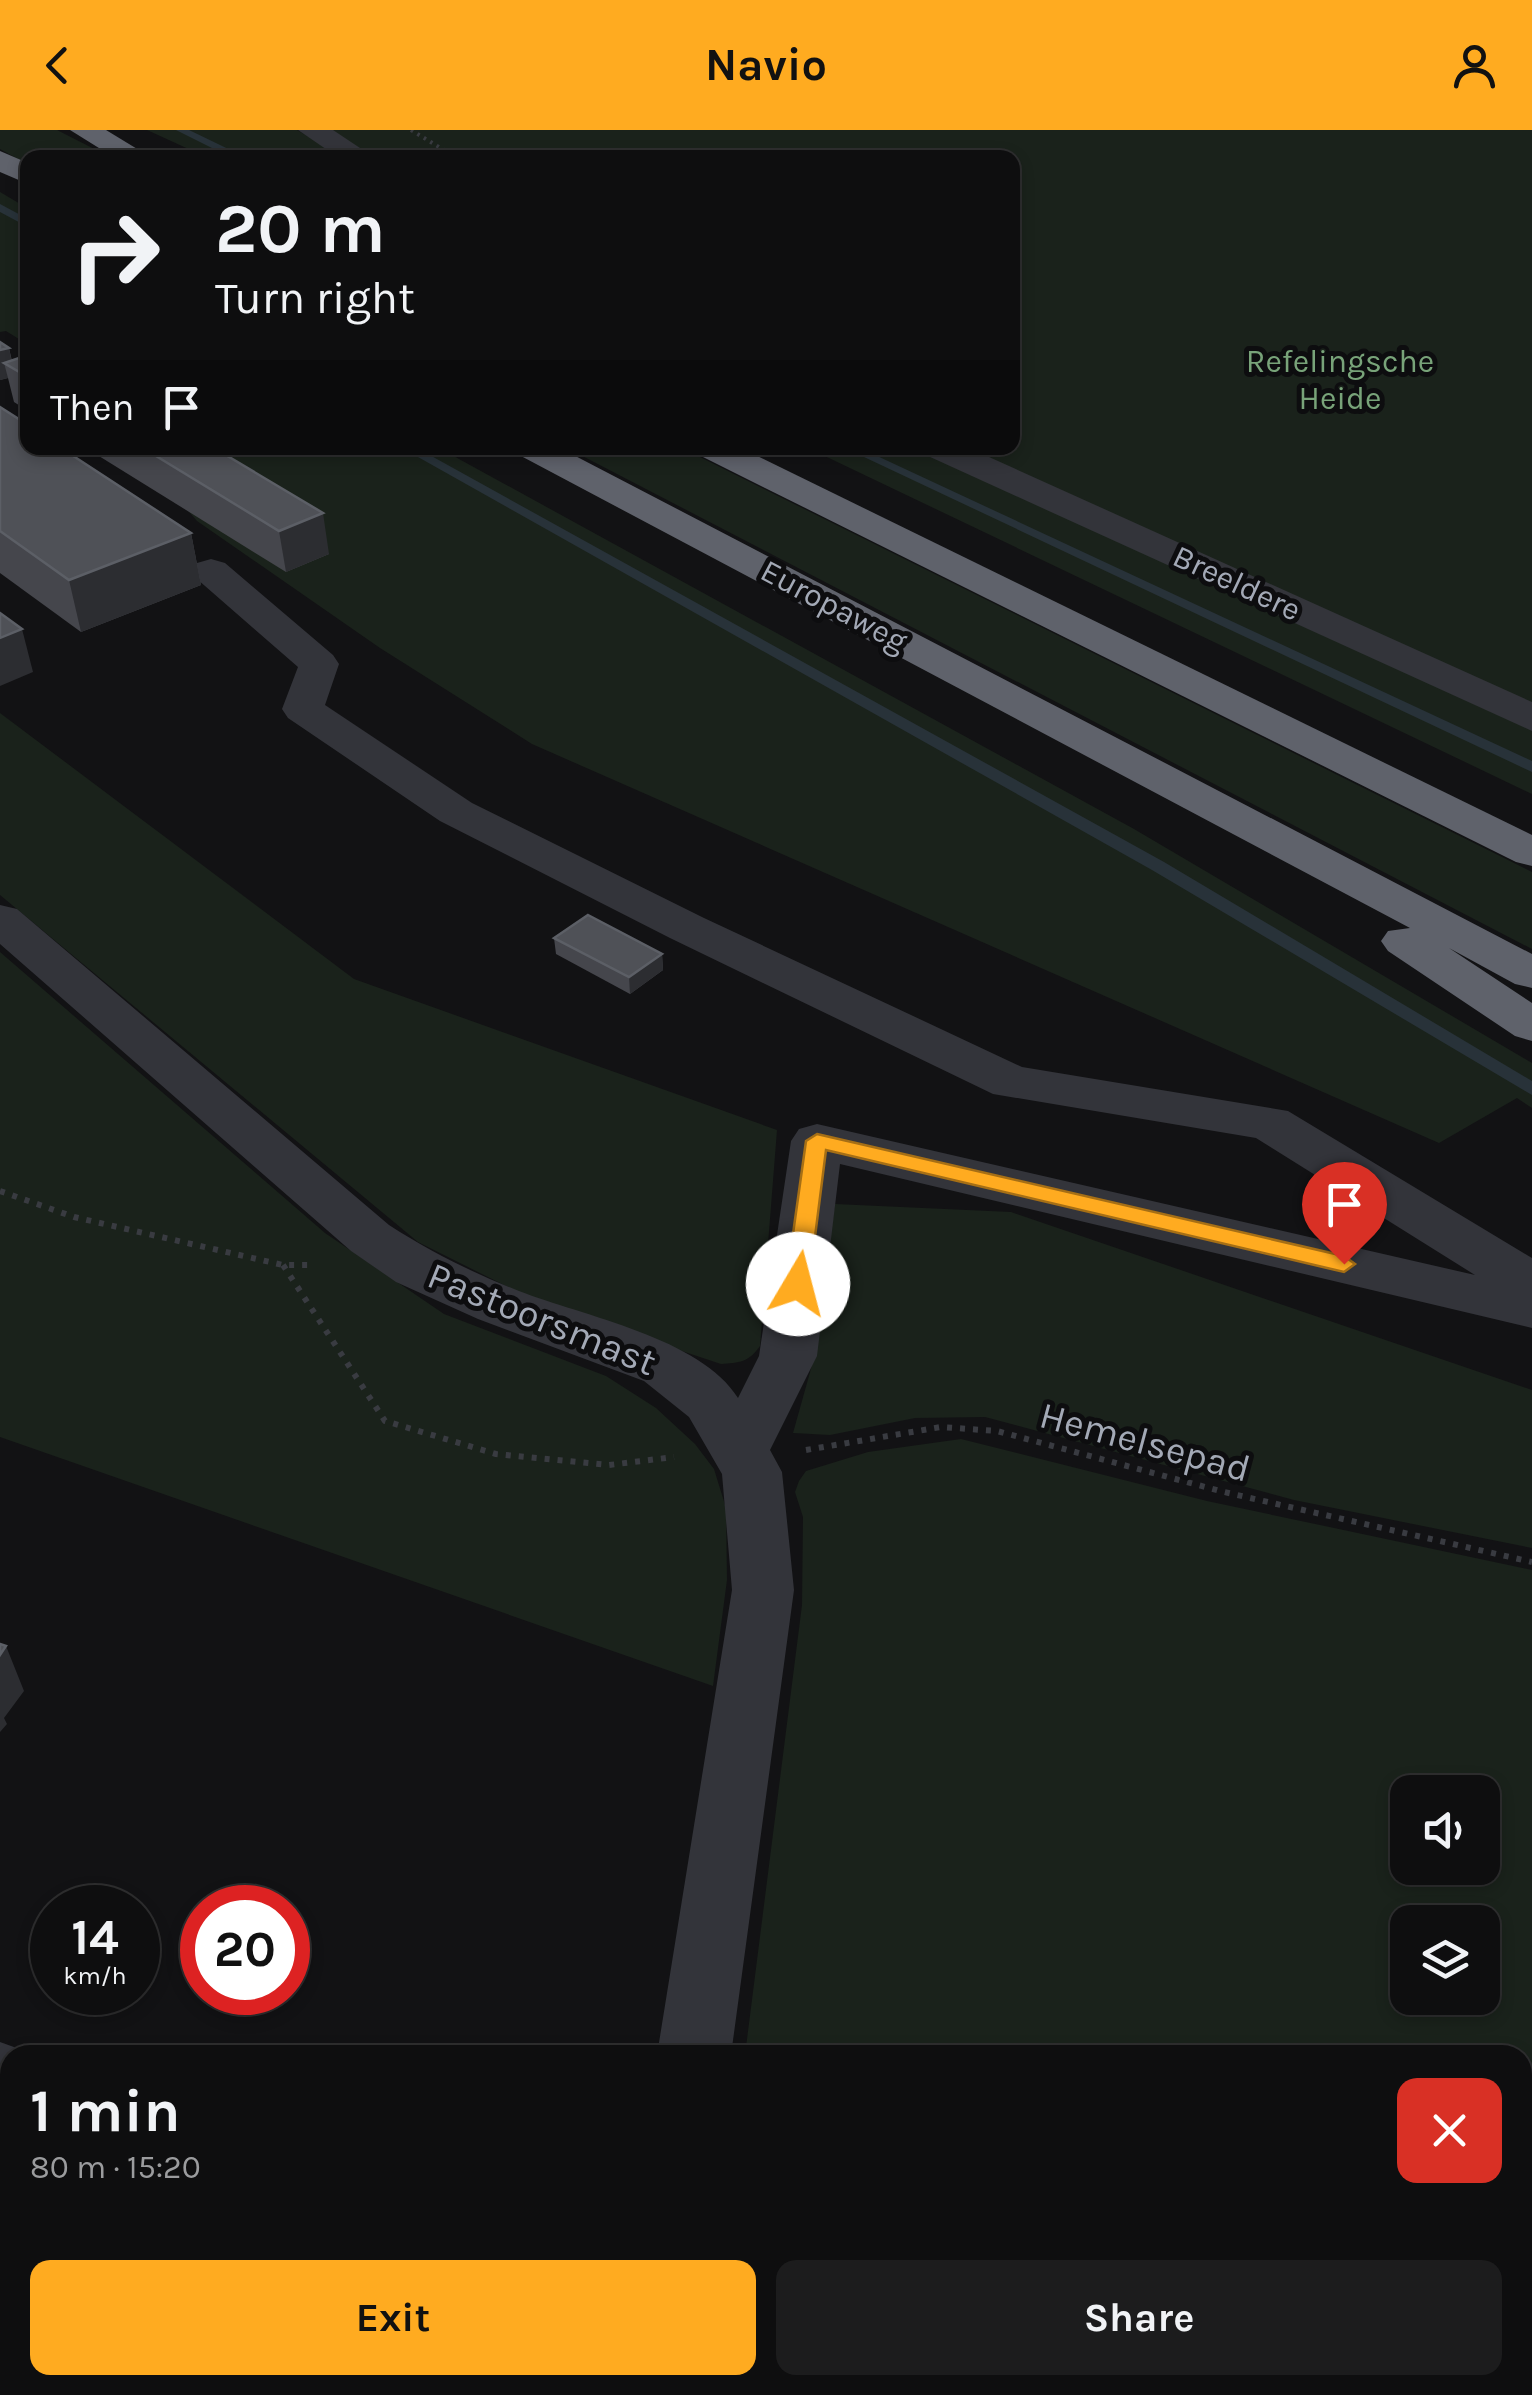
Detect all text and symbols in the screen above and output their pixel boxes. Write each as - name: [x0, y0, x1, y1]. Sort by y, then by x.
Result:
- icon: back: [30, 38, 85, 93]
- icon: person: [1447, 38, 1502, 93]
- text: Navio: [705, 39, 827, 91]
- text: 20 m: [215, 188, 386, 270]
- icon: right: [50, 190, 180, 320]
- text: Turn right: [215, 272, 415, 324]
- park label: Refelingsche Heide: [1246, 343, 1434, 417]
- icon: arrive: [154, 380, 209, 435]
- text: Then: [50, 385, 134, 430]
- street label: Breeldere: [1167, 537, 1307, 629]
- street label: Europaweg: [754, 552, 914, 660]
- pin: [1302, 1162, 1387, 1265]
- icon: arrive: [1317, 1177, 1372, 1232]
- position arrow: [746, 1232, 850, 1336]
- street label: Pastoorsmast: [421, 1253, 663, 1385]
- street label: Hemelsepad: [1035, 1392, 1255, 1492]
- map controls: [1390, 1775, 1500, 2015]
- button: sound: [1390, 1775, 1500, 1885]
- speed limit sign: 20: [180, 1885, 310, 2015]
- button: layers: [1390, 1905, 1500, 2015]
- text: 14: [71, 1908, 119, 1967]
- text: km/h: [63, 1961, 127, 1990]
- text: 1 min: [30, 2076, 181, 2146]
- button: close: [1397, 2078, 1502, 2183]
- text: 80 m · 15:20: [30, 2149, 201, 2186]
- button: Exit: [30, 2260, 756, 2375]
- button: Share: [776, 2260, 1502, 2375]

